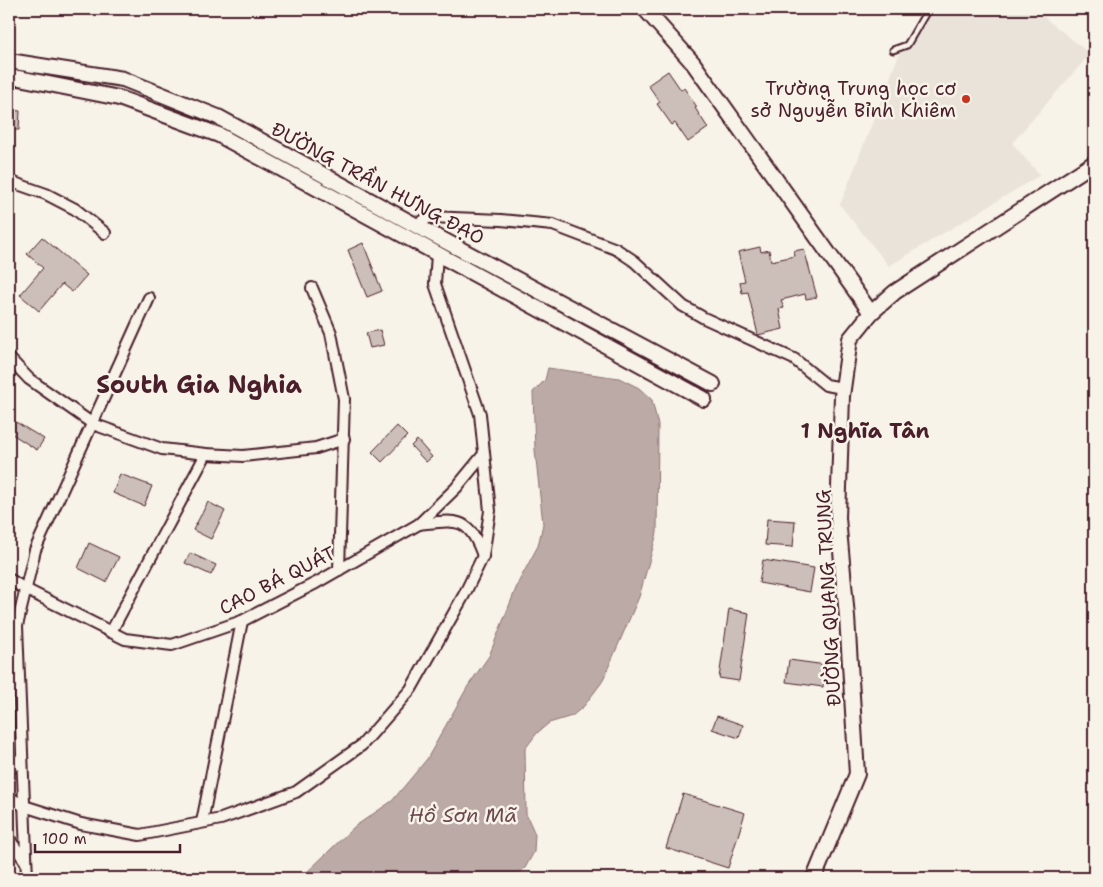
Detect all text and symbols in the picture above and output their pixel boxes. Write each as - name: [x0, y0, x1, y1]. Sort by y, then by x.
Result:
- place label: Trường Trung học cơ sở Nguyễn Bỉnh Khiêm: [751, 76, 956, 123]
- marker: Trường Trung học cơ sở Nguyễn Bỉnh Khiêm: [960, 93, 972, 105]
- street label: ĐƯỜNG TRẦN HƯNG ĐẠO: [267, 114, 490, 250]
- district label: South Gia Nghia: [96, 369, 302, 401]
- district label: 1 Nghĩa Tân: [800, 417, 930, 445]
- street label: ĐƯỜNG QUANG TRUNG: [809, 489, 847, 707]
- street label: CAO BÁ QUÁT: [214, 539, 340, 620]
- water label: Hồ Sơn Mã: [409, 802, 517, 828]
- scale bar: [35, 822, 180, 854]
- text: 100 m: [42, 829, 87, 849]

